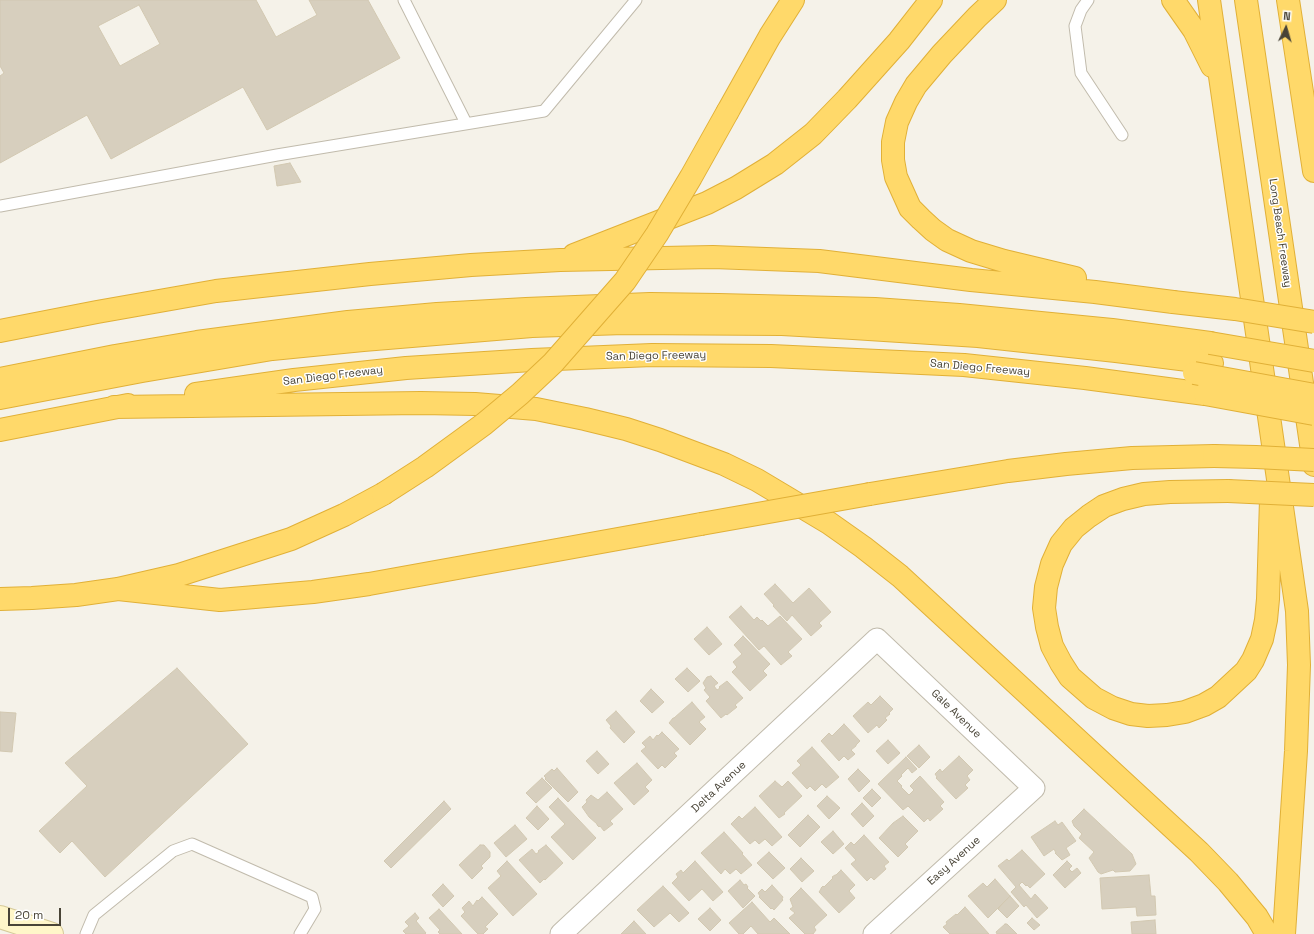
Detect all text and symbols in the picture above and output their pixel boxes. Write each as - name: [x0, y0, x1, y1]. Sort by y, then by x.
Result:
- north arrow: [1266, 8, 1306, 48]
- text: N: [1283, 9, 1291, 23]
- street label: Long Beach Freeway: [1266, 178, 1294, 288]
- street label: San Diego Freeway: [606, 349, 706, 363]
- street label: San Diego Freeway: [929, 357, 1031, 379]
- street label: San Diego Freeway: [282, 363, 384, 389]
- street label: Gale Avenue: [928, 687, 984, 741]
- street label: Delta Avenue: [689, 758, 749, 816]
- street label: Easy Avenue: [925, 834, 983, 888]
- scale bar: [10, 900, 63, 926]
- text: 20 m: [15, 907, 43, 923]

